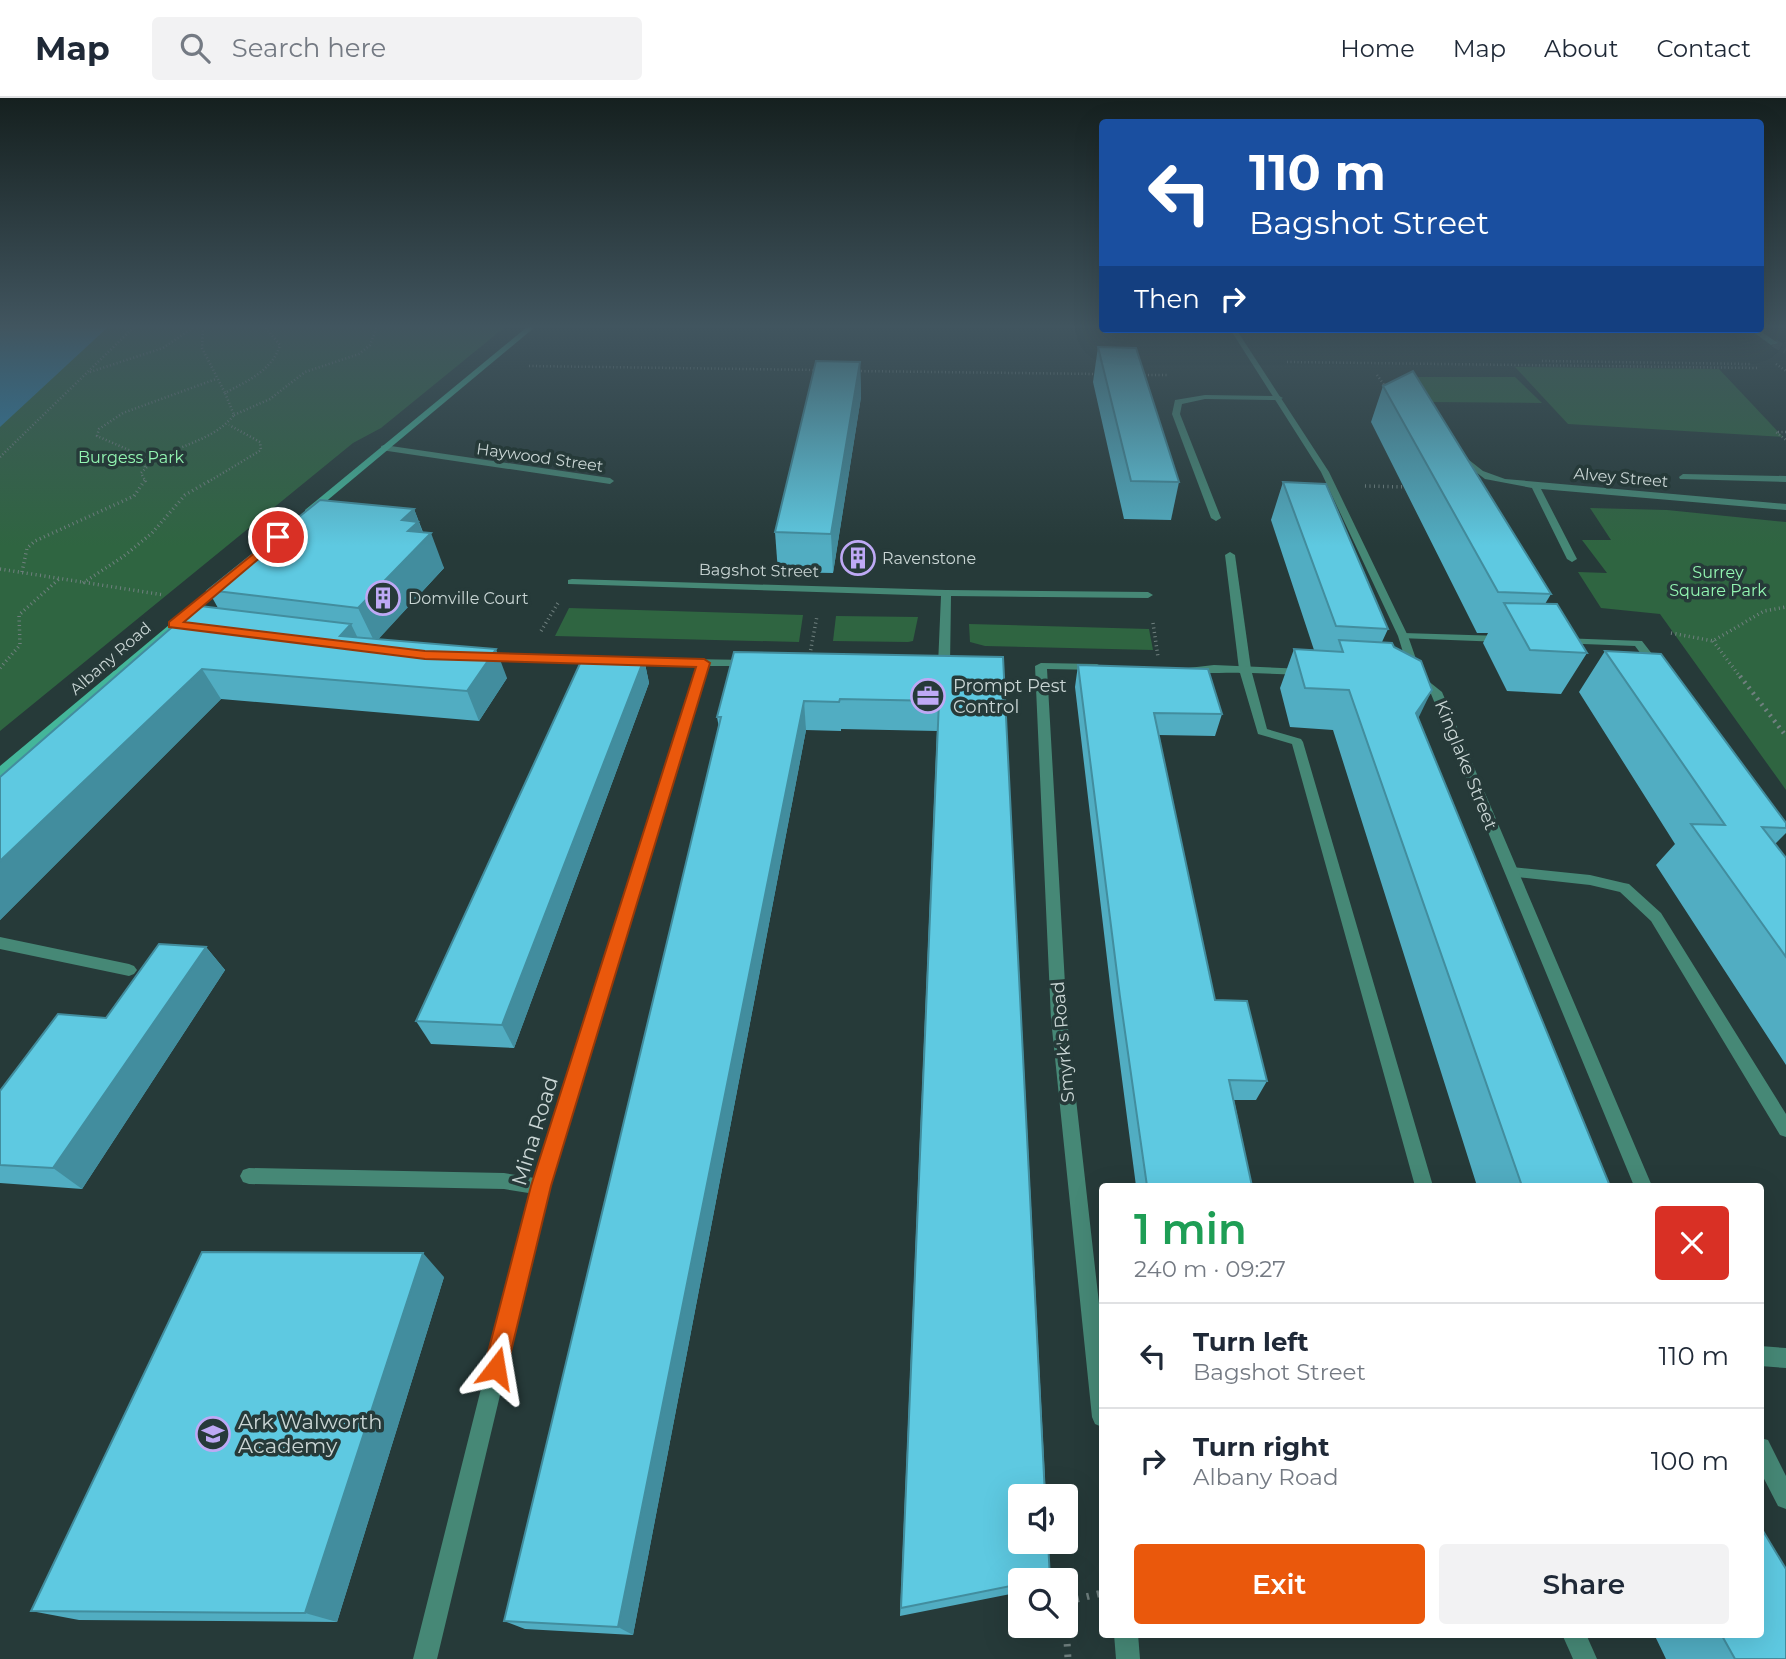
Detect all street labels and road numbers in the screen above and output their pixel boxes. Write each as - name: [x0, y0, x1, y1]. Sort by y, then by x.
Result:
- street label: Haywood Street: [475, 439, 605, 476]
- street label: Alvey Street: [1573, 464, 1670, 491]
- street label: Bagshot Street: [699, 560, 820, 581]
- street label: Albany Road: [66, 618, 155, 699]
- street label: Kinglake Street: [1430, 697, 1502, 833]
- street label: Smyrk's Road: [1047, 980, 1079, 1104]
- street label: Mina Road: [506, 1073, 563, 1188]

